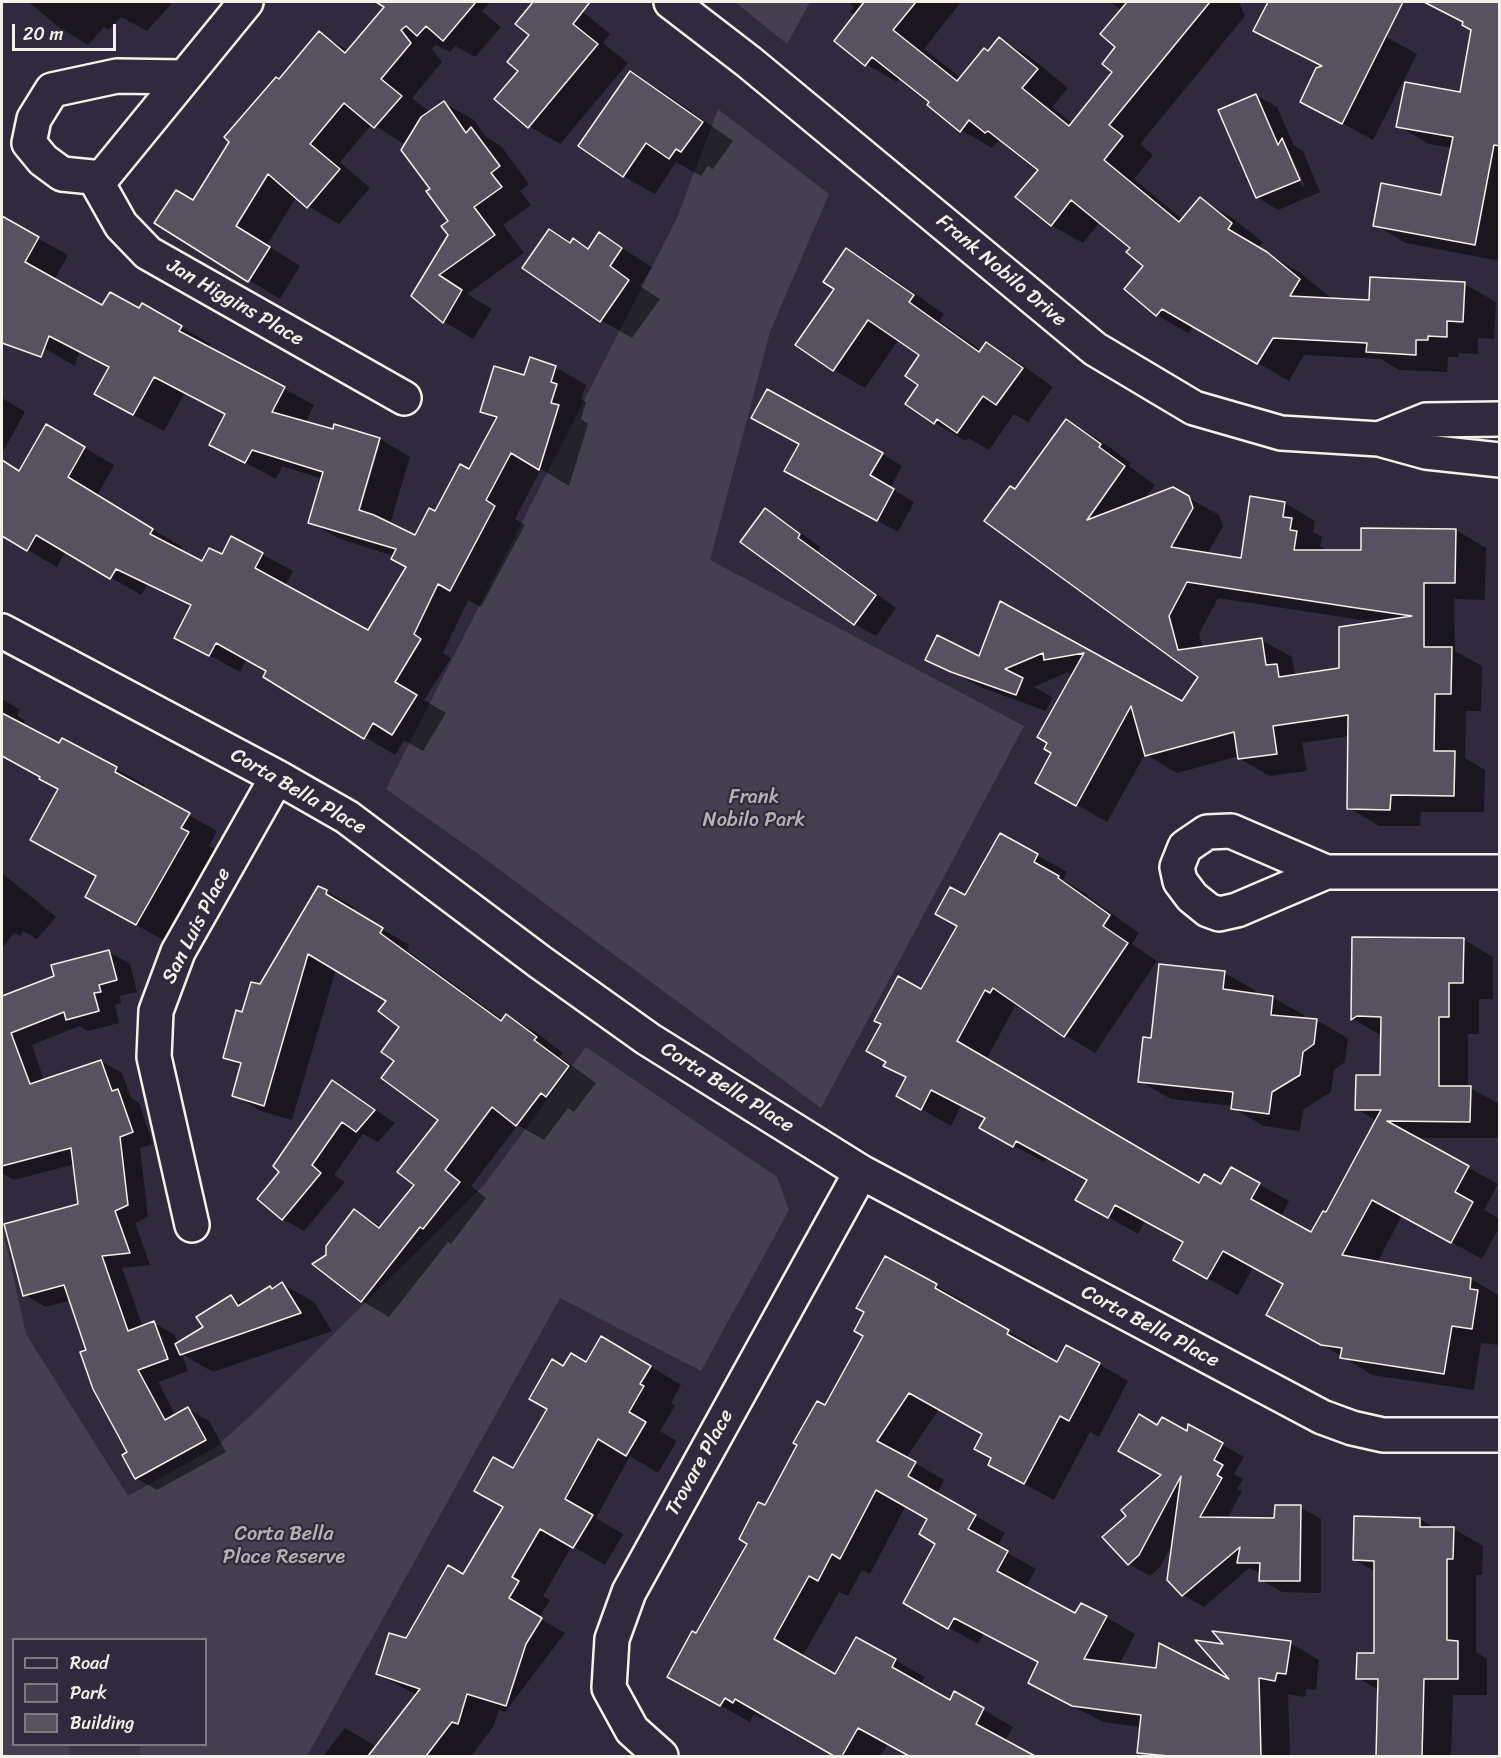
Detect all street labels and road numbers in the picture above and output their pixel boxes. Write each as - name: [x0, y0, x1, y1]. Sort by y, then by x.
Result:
- street label: Frank Nobilo Drive: [931, 210, 1071, 332]
- street label: Jan Higgins Place: [162, 254, 308, 352]
- street label: Corta Bella Place: [226, 743, 370, 841]
- street label: San Luis Place: [158, 864, 236, 988]
- street label: Corta Bella Place: [656, 1037, 798, 1139]
- street label: Corta Bella Place: [1077, 1281, 1223, 1373]
- street label: Trovare Place: [661, 1405, 739, 1521]

